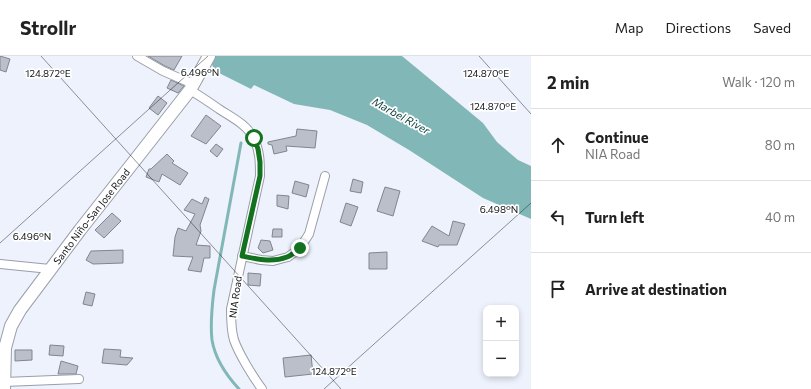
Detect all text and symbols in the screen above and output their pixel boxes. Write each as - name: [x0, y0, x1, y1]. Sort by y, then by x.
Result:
- text: Strollr: [20, 16, 76, 39]
- text: Map: [615, 19, 644, 36]
- text: Directions: [666, 19, 731, 36]
- text: Saved: [753, 19, 791, 36]
- text: 6.496°N: [181, 66, 219, 78]
- text: 124.872°E: [25, 67, 71, 79]
- text: 124.870°E: [463, 67, 509, 79]
- text: 2 min: [547, 72, 589, 93]
- text: Walk · 120 m: [722, 74, 795, 90]
- water label: Marbel River: [370, 94, 433, 137]
- text: 124.870°E: [470, 100, 516, 112]
- text: Continue: [585, 128, 649, 146]
- route start: [245, 129, 263, 147]
- icon: ahead: [547, 134, 569, 156]
- text: 80 m: [765, 137, 795, 153]
- text: NIA Road: [585, 146, 640, 162]
- street label: Santo Niño-San Jose Road: [51, 166, 132, 266]
- text: 6.498°N: [480, 203, 518, 215]
- icon: left: [547, 206, 569, 228]
- text: Turn left: [585, 208, 644, 226]
- text: 40 m: [765, 209, 795, 225]
- text: 6.496°N: [13, 230, 51, 242]
- route end: [291, 239, 309, 257]
- street label: NIA Road: [226, 275, 244, 319]
- icon: arrive: [547, 278, 569, 300]
- text: Arrive at destination: [585, 280, 727, 298]
- map controls: [483, 305, 519, 377]
- button: +: [483, 305, 519, 341]
- button: −: [483, 341, 519, 377]
- text: 124.872°E: [311, 365, 357, 377]

